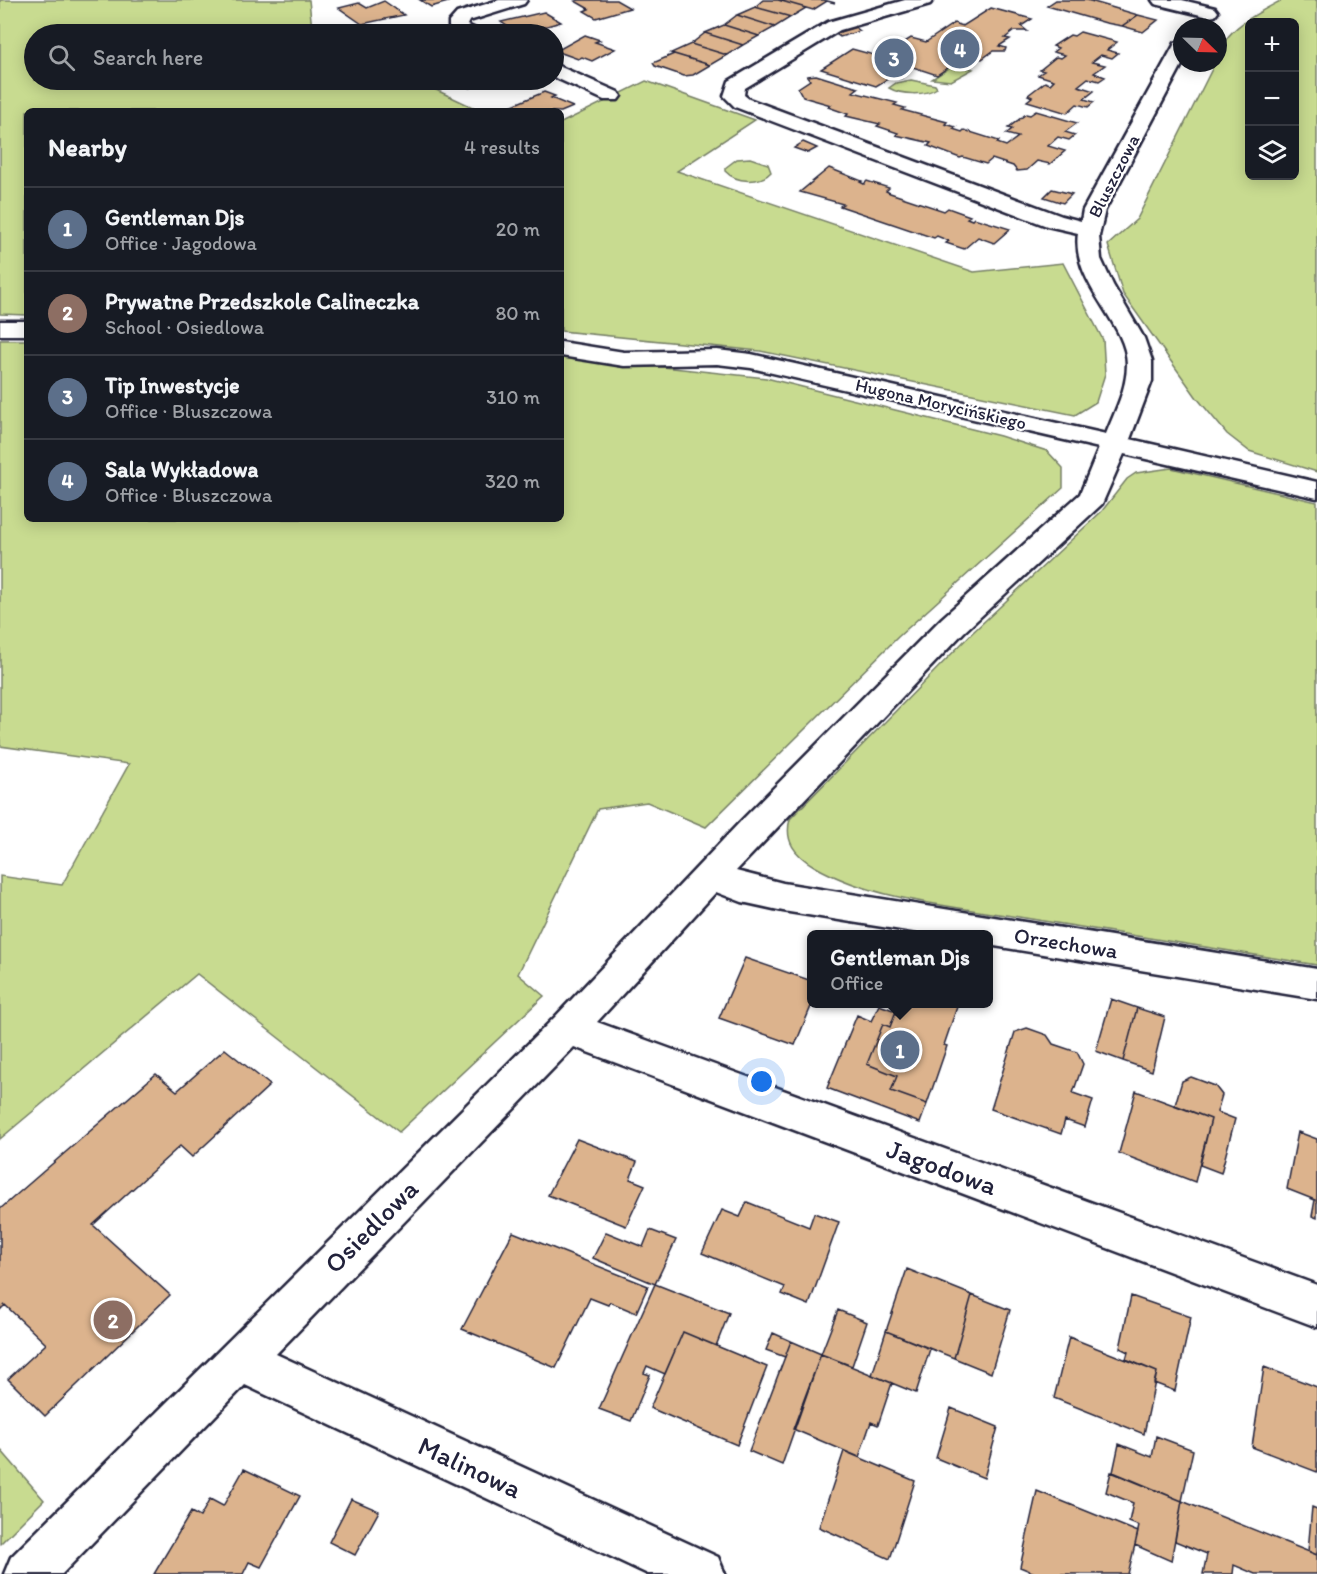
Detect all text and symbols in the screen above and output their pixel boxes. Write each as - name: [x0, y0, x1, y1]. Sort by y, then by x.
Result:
- north arrow: [1173, 18, 1227, 72]
- map controls: [1245, 18, 1299, 180]
- button: +: [1245, 18, 1299, 72]
- search box: [24, 24, 564, 90]
- pin: 4: [940, 26, 980, 72]
- pin: 3: [874, 36, 914, 80]
- icon: search: [45, 41, 78, 74]
- text: Search here: [93, 44, 203, 71]
- button: −: [1245, 72, 1299, 126]
- button: layers: [1245, 126, 1299, 180]
- street label: Bluszczowa: [1084, 130, 1145, 221]
- text: Nearby: [48, 131, 127, 163]
- text: 4 results: [464, 135, 540, 159]
- text: Gentleman Djs: [105, 204, 244, 231]
- text: 1: [63, 217, 72, 241]
- text: 20 m: [496, 217, 540, 241]
- text: Office · Jagodowa: [105, 231, 257, 255]
- text: Prywatne Przedszkole Calineczka: [105, 288, 419, 315]
- text: 2: [62, 301, 73, 325]
- text: 80 m: [495, 301, 540, 325]
- text: School · Osiedlowa: [105, 315, 264, 339]
- text: Tip Inwestycje: [105, 372, 240, 399]
- street label: Hugona Morycińskiego: [853, 374, 1029, 434]
- text: 3: [62, 385, 73, 409]
- text: 310 m: [486, 385, 540, 409]
- text: Office · Bluszczowa: [105, 399, 272, 423]
- text: Sala Wykładowa: [105, 456, 258, 483]
- text: 4: [61, 469, 74, 493]
- text: 320 m: [485, 469, 540, 493]
- text: Office · Bluszczowa: [105, 483, 272, 507]
- street label: Orzechowa: [1012, 921, 1120, 965]
- popup: [807, 930, 993, 1008]
- text: Gentleman Djs: [830, 944, 970, 971]
- text: Office: [830, 971, 883, 995]
- pin: 1: [880, 1028, 920, 1072]
- your location: [747, 1067, 776, 1096]
- street label: Jagodowa: [882, 1132, 1002, 1202]
- street label: Osiedlowa: [317, 1172, 425, 1280]
- pin: 2: [94, 1298, 132, 1342]
- street label: Malinowa: [413, 1429, 527, 1505]

